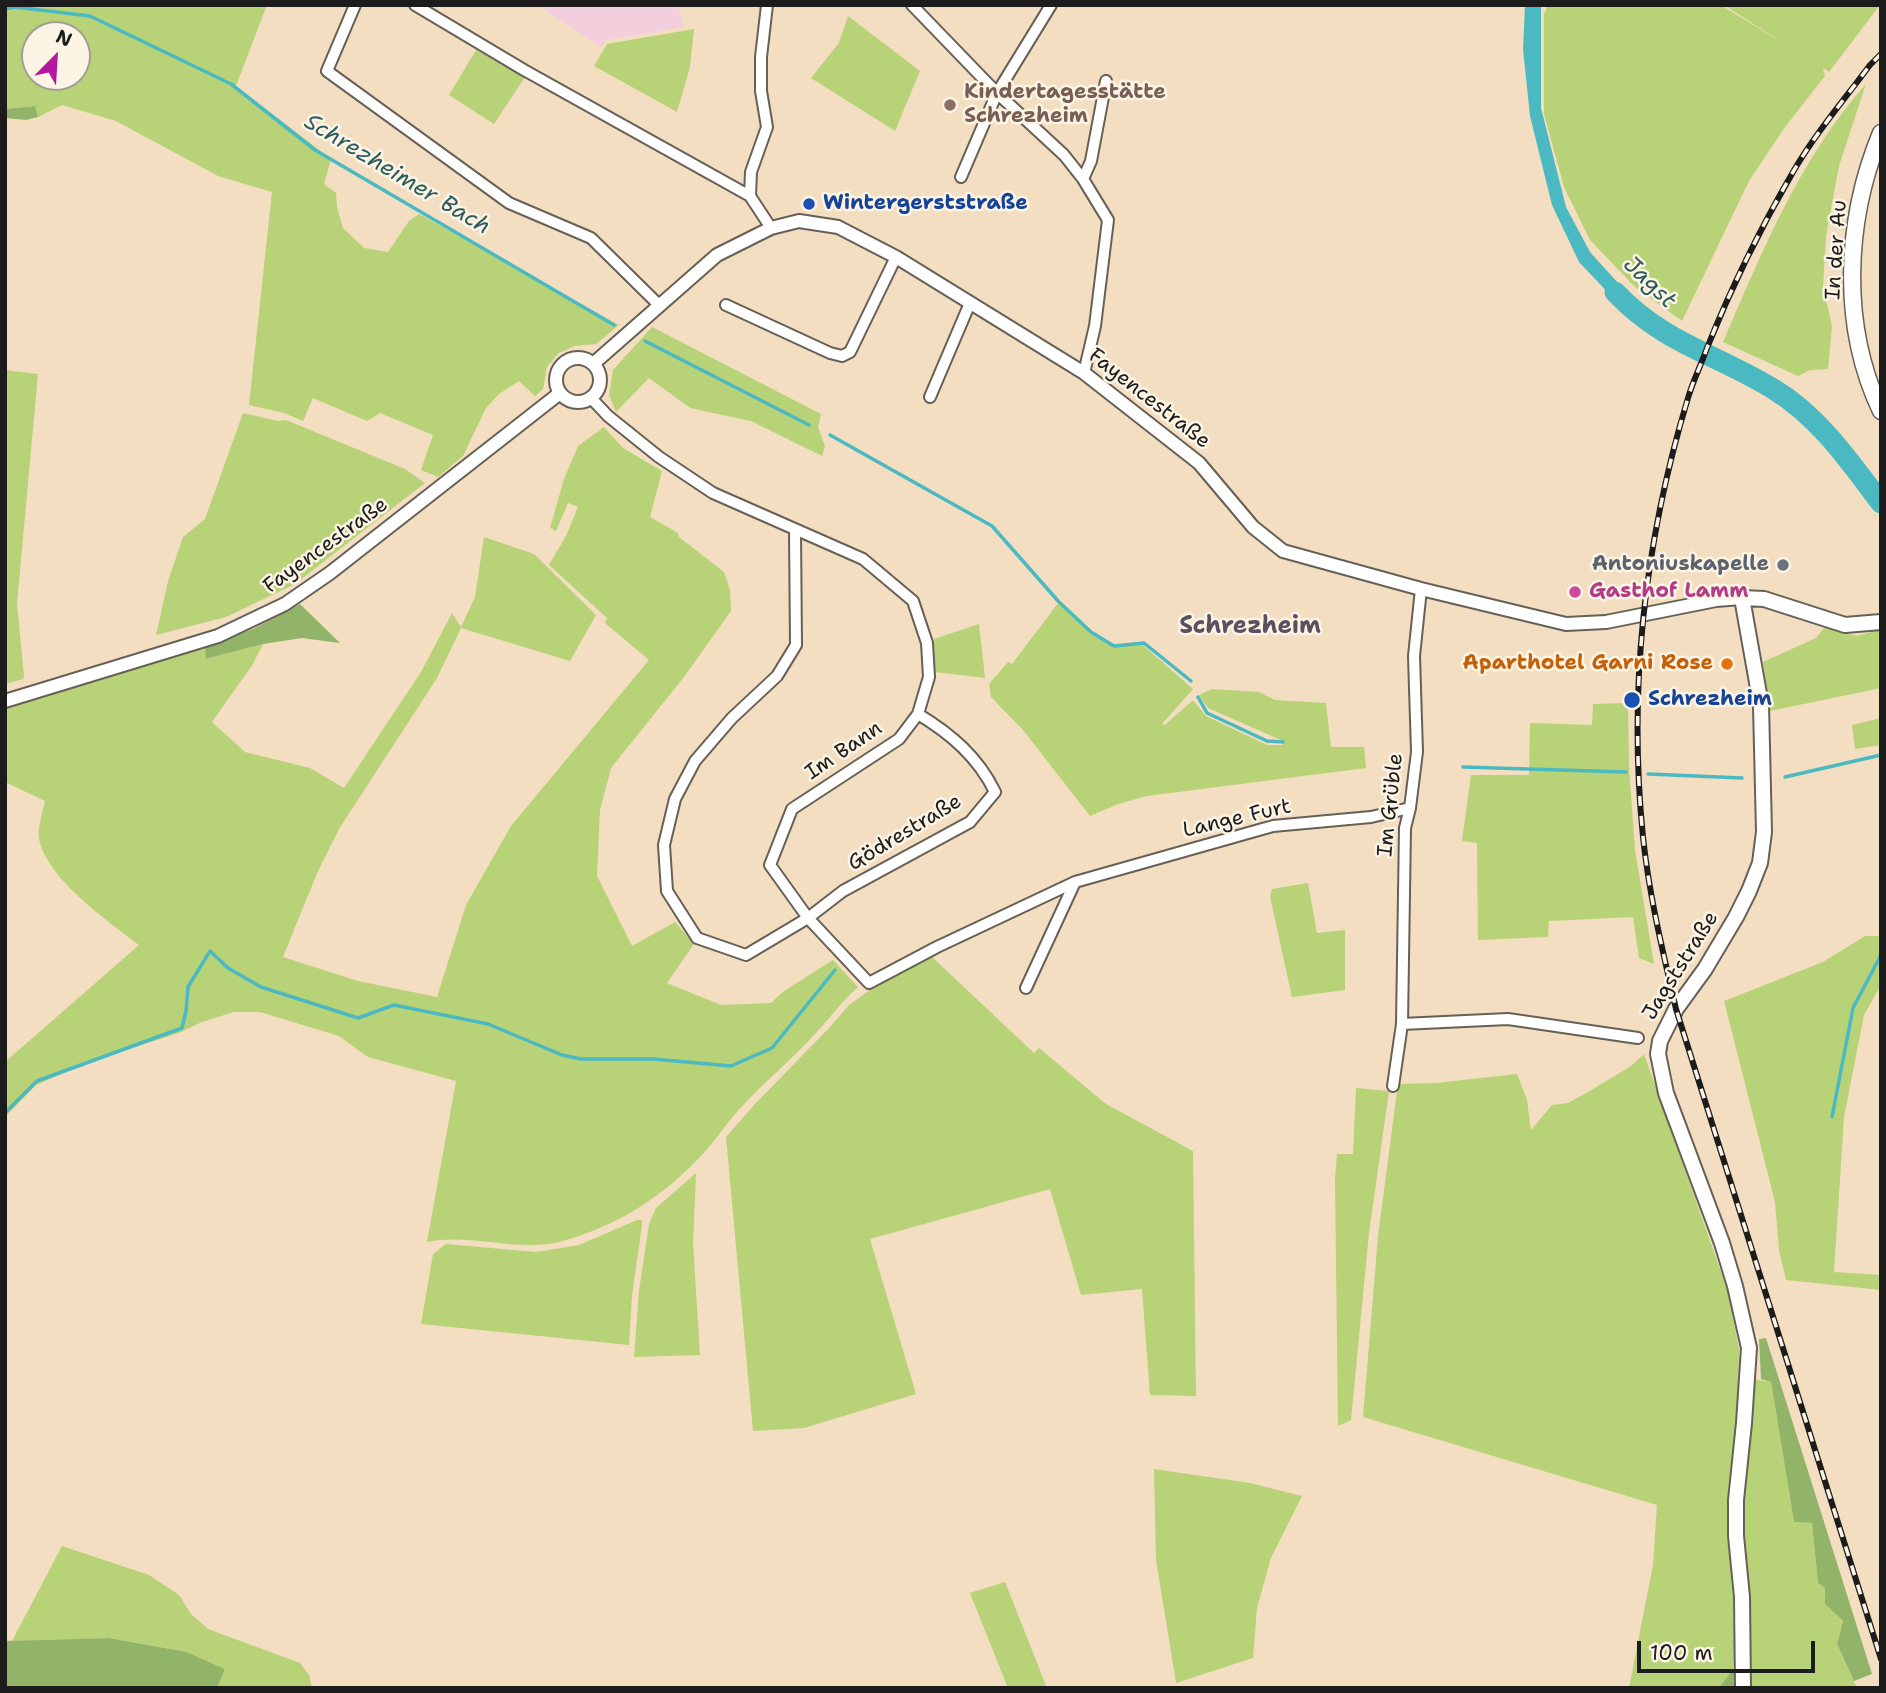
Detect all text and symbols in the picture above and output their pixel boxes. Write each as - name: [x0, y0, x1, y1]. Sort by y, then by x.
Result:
- north arrow: [21, 21, 91, 91]
- text: N: [52, 24, 76, 53]
- place label: Kindertagesstätte Schrezheim: [964, 80, 1166, 130]
- marker: Kindertagesstätte Schrezheim: [942, 97, 958, 113]
- water label: Schrezheimer Bach: [299, 109, 495, 241]
- place label: Wintergerststraße: [823, 191, 1028, 217]
- marker: Wintergerststraße: [801, 196, 817, 212]
- street label: In der Au: [1821, 199, 1853, 301]
- water label: Jagst: [1617, 251, 1681, 315]
- street label: Fayencestraße: [1083, 344, 1215, 454]
- street label: Fayencestraße: [259, 492, 393, 600]
- place label: Antoniuskapelle: [1592, 552, 1769, 578]
- marker: Antoniuskapelle: [1775, 557, 1791, 573]
- place label: Gasthof Lamm: [1589, 579, 1748, 605]
- marker: Gasthof Lamm: [1567, 584, 1583, 600]
- district label: Schrezheim: [1179, 613, 1321, 641]
- place label: Aparthotel Garni Rose: [1463, 651, 1713, 677]
- marker: Aparthotel Garni Rose: [1719, 656, 1735, 672]
- place label: Schrezheim: [1648, 687, 1772, 713]
- marker: Schrezheim: [1622, 690, 1642, 710]
- street label: Im Bann: [801, 716, 887, 786]
- street label: Im Grüble: [1373, 752, 1409, 858]
- street label: Gödrestraße: [844, 789, 966, 877]
- street label: Lange Furt: [1180, 794, 1294, 844]
- street label: Jagststraße: [1638, 907, 1724, 1025]
- scale bar: [1641, 1626, 1820, 1670]
- text: 100 m: [1650, 1639, 1713, 1667]

